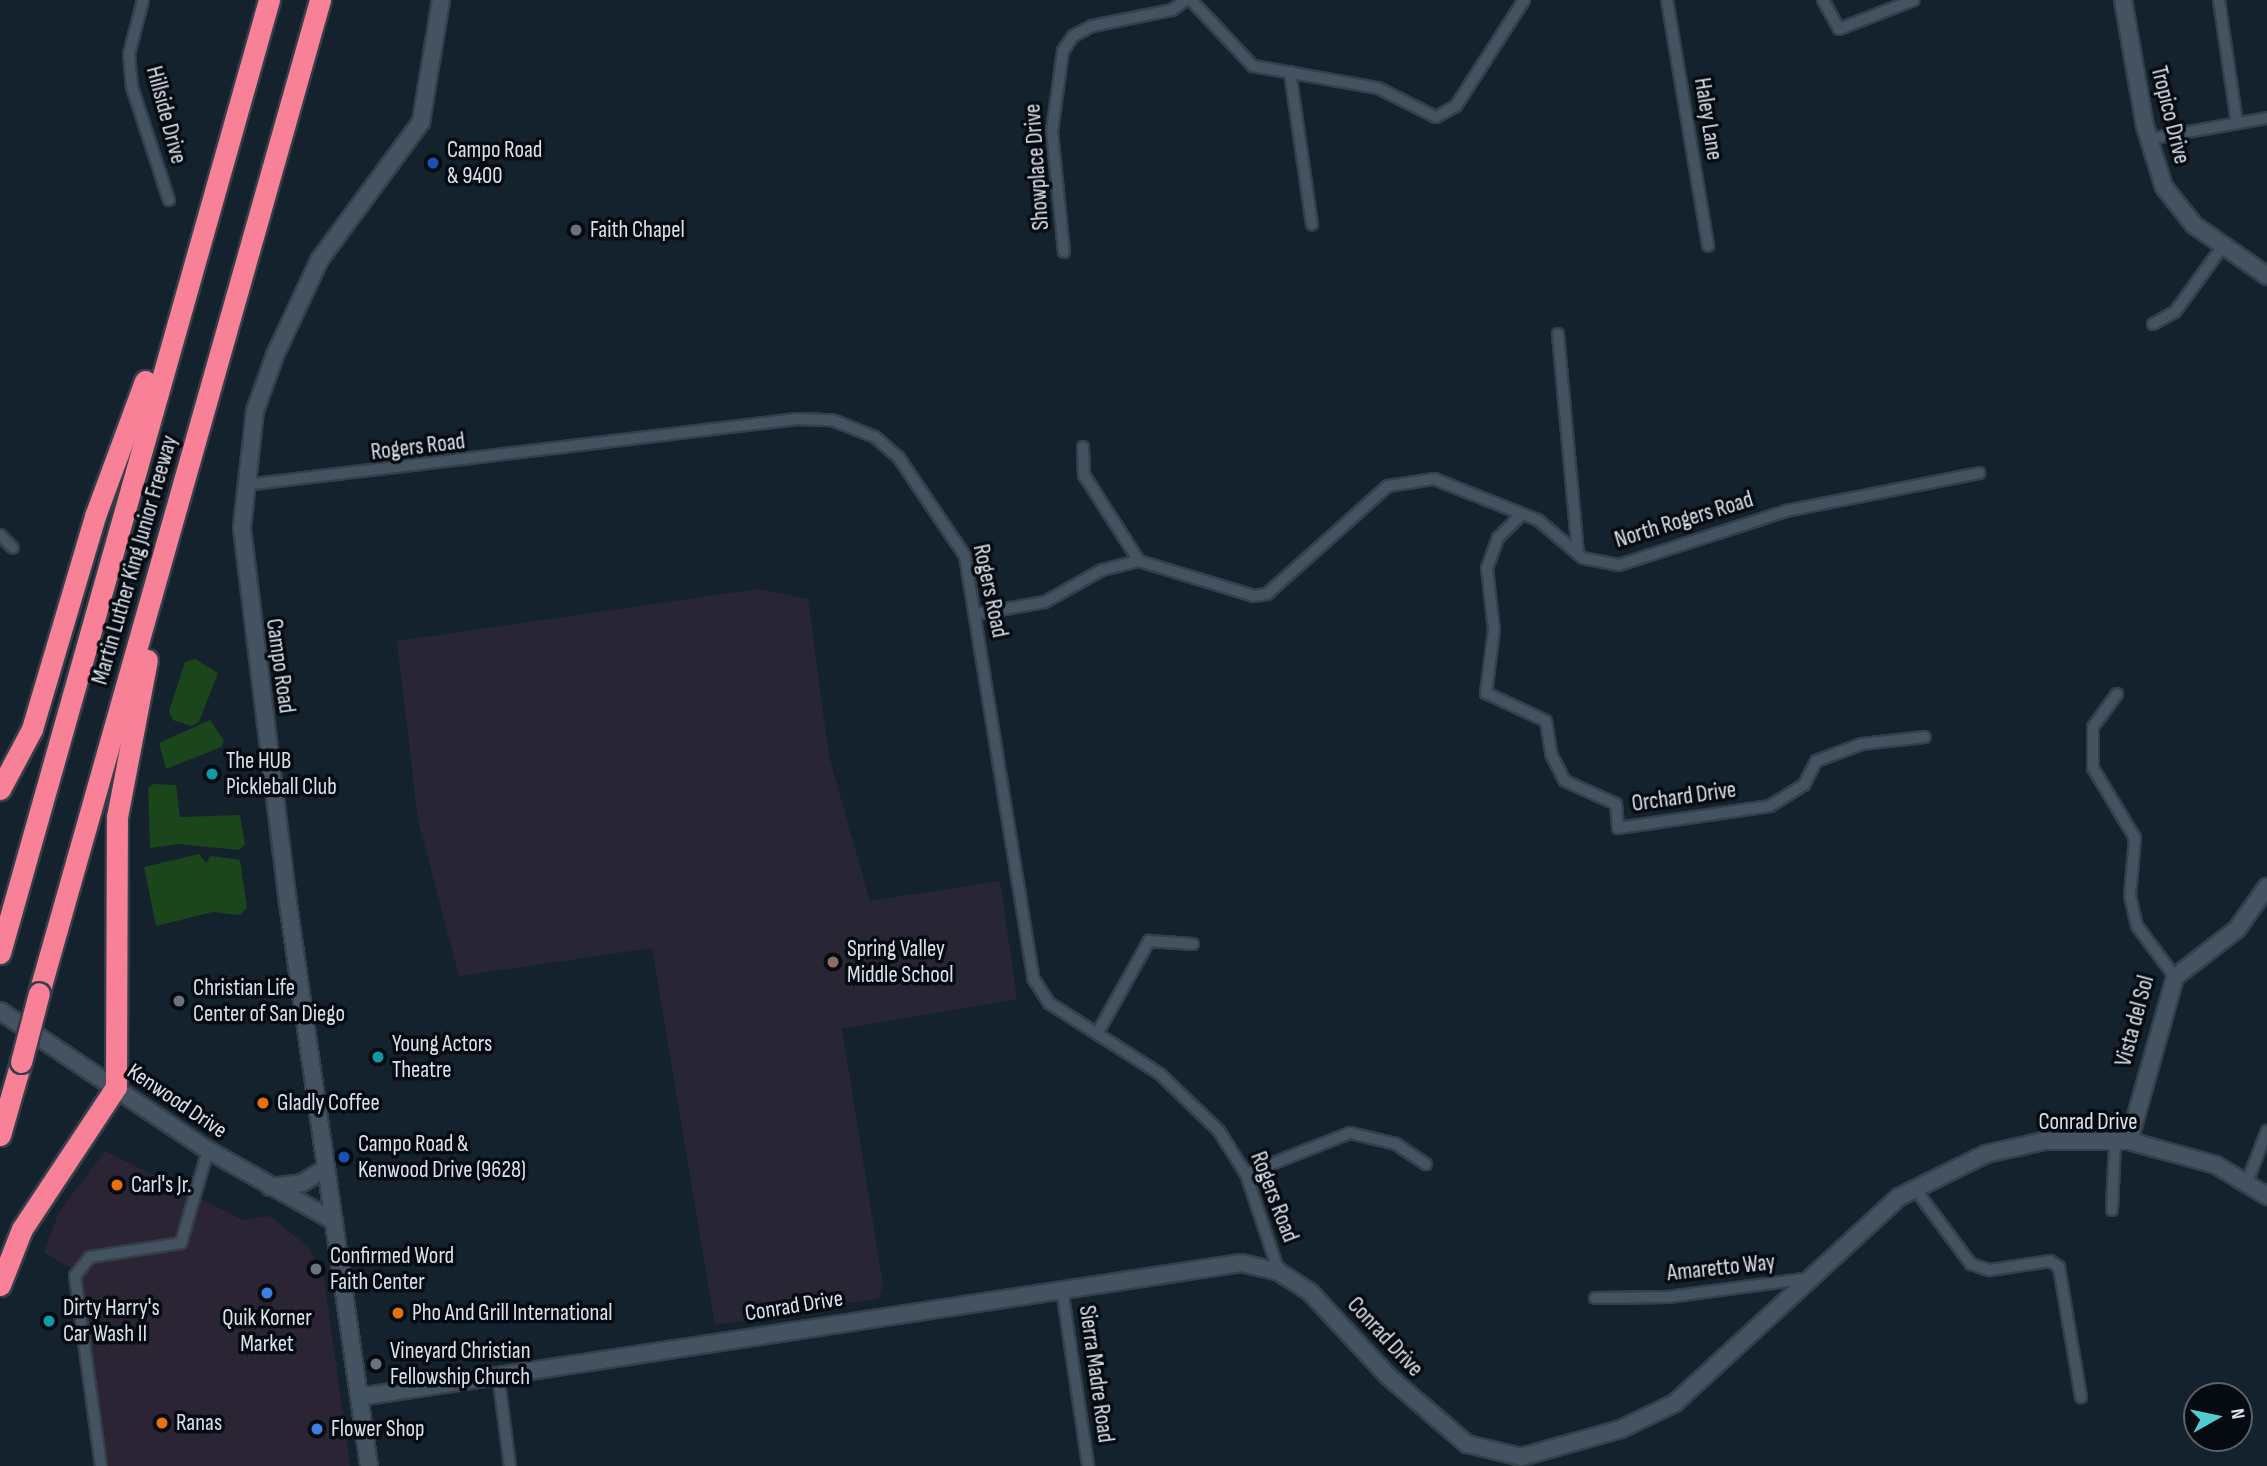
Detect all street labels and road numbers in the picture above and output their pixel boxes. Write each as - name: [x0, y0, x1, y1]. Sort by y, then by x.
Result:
- street label: Hillside Drive: [140, 63, 192, 167]
- street label: Tropico Drive: [2145, 63, 2195, 167]
- street label: Haley Lane: [1688, 76, 1728, 162]
- street label: Showplace Drive: [1019, 103, 1055, 231]
- street label: Rogers Road: [369, 428, 467, 466]
- street label: Martin Luther King Junior Freeway: [86, 432, 184, 688]
- street label: North Rogers Road: [1611, 486, 1757, 554]
- street label: Rogers Road: [967, 542, 1013, 640]
- street label: Campo Road: [260, 617, 300, 715]
- street label: Orchard Drive: [1630, 776, 1738, 818]
- street label: Vista del Sol: [2110, 973, 2160, 1069]
- street label: Kenwood Drive: [122, 1058, 232, 1144]
- street label: Conrad Drive: [2039, 1108, 2137, 1136]
- street label: Rogers Road: [1244, 1148, 1304, 1246]
- street label: Amaretto Way: [1666, 1249, 1776, 1287]
- street label: Conrad Drive: [743, 1285, 845, 1327]
- street label: Conrad Drive: [1341, 1291, 1429, 1383]
- street label: Sierra Madre Road: [1073, 1304, 1119, 1444]

